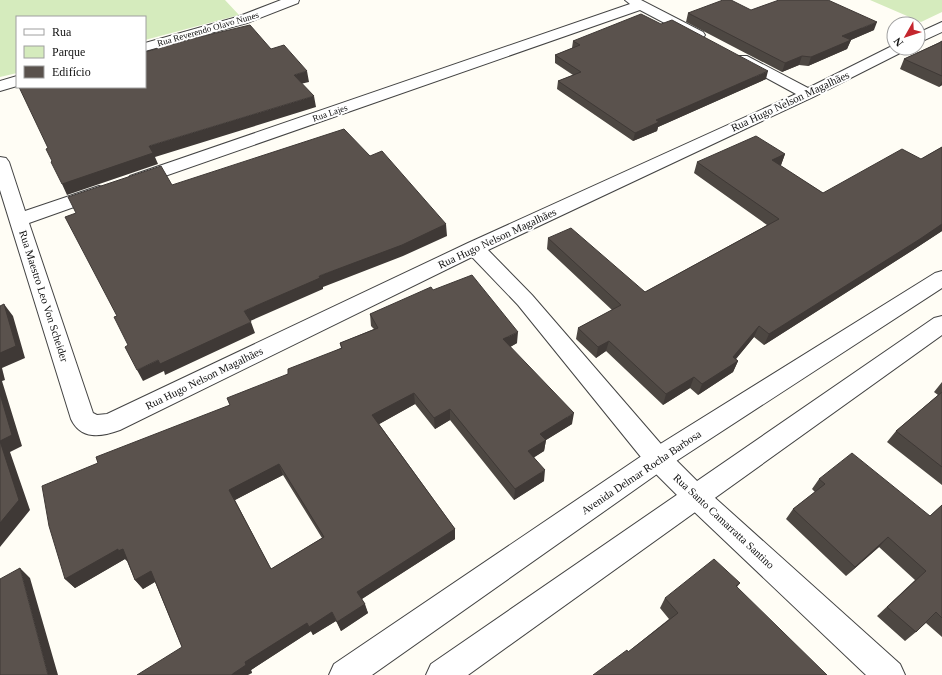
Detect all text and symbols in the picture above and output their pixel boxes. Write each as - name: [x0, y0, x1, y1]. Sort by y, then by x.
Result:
- street label: Rua Reverendo Olavo Nunes: [156, 10, 260, 48]
- legend: [16, 16, 146, 88]
- north arrow: [886, 16, 926, 56]
- text: Rua: [52, 25, 72, 39]
- text: N: [891, 35, 905, 49]
- text: Parque: [52, 45, 85, 59]
- text: Edifício: [52, 65, 91, 79]
- street label: Rua Hugo Nelson Magalhães: [729, 68, 851, 134]
- street label: Rua Lajes: [311, 102, 349, 124]
- street label: Rua Hugo Nelson Magalhães: [436, 205, 558, 271]
- street label: Rua Maestro Leo Von Scheider: [17, 229, 71, 364]
- street label: Rua Hugo Nelson Magalhães: [143, 344, 265, 412]
- street label: Avenida Delmar Rocha Barbosa: [579, 427, 703, 517]
- street label: Rua Santo Camarratta Santino: [671, 471, 777, 571]

